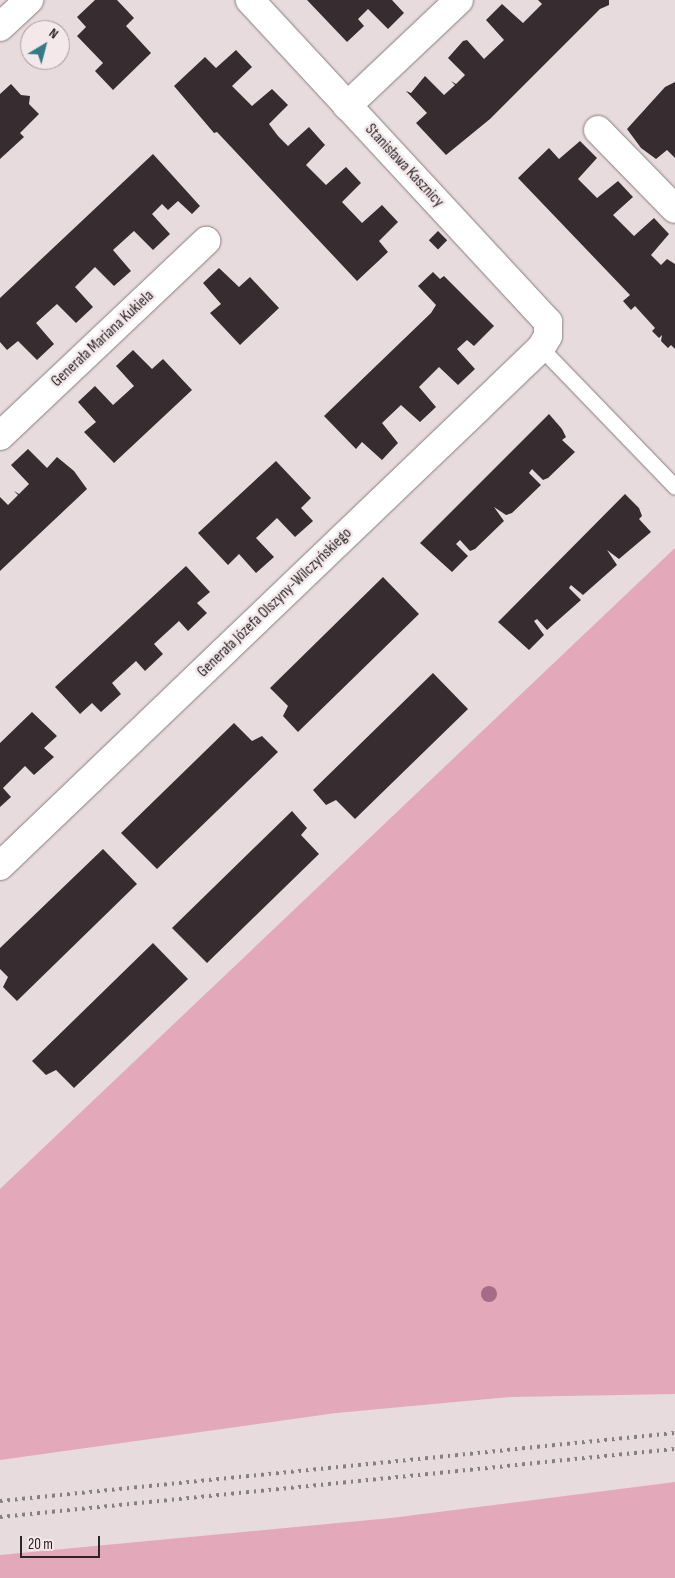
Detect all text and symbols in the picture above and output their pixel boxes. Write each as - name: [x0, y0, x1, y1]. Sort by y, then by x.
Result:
- north arrow: [20, 20, 70, 70]
- text: N: [46, 24, 62, 42]
- street label: Stanisława Kasznicy: [361, 120, 447, 212]
- street label: Generała Mariana Kukiela: [48, 287, 158, 391]
- street label: Generała Józefa Olszyny-Wilczyńskiego: [194, 524, 356, 682]
- scale bar: [22, 1526, 102, 1558]
- text: 20 m: [28, 1535, 53, 1554]

